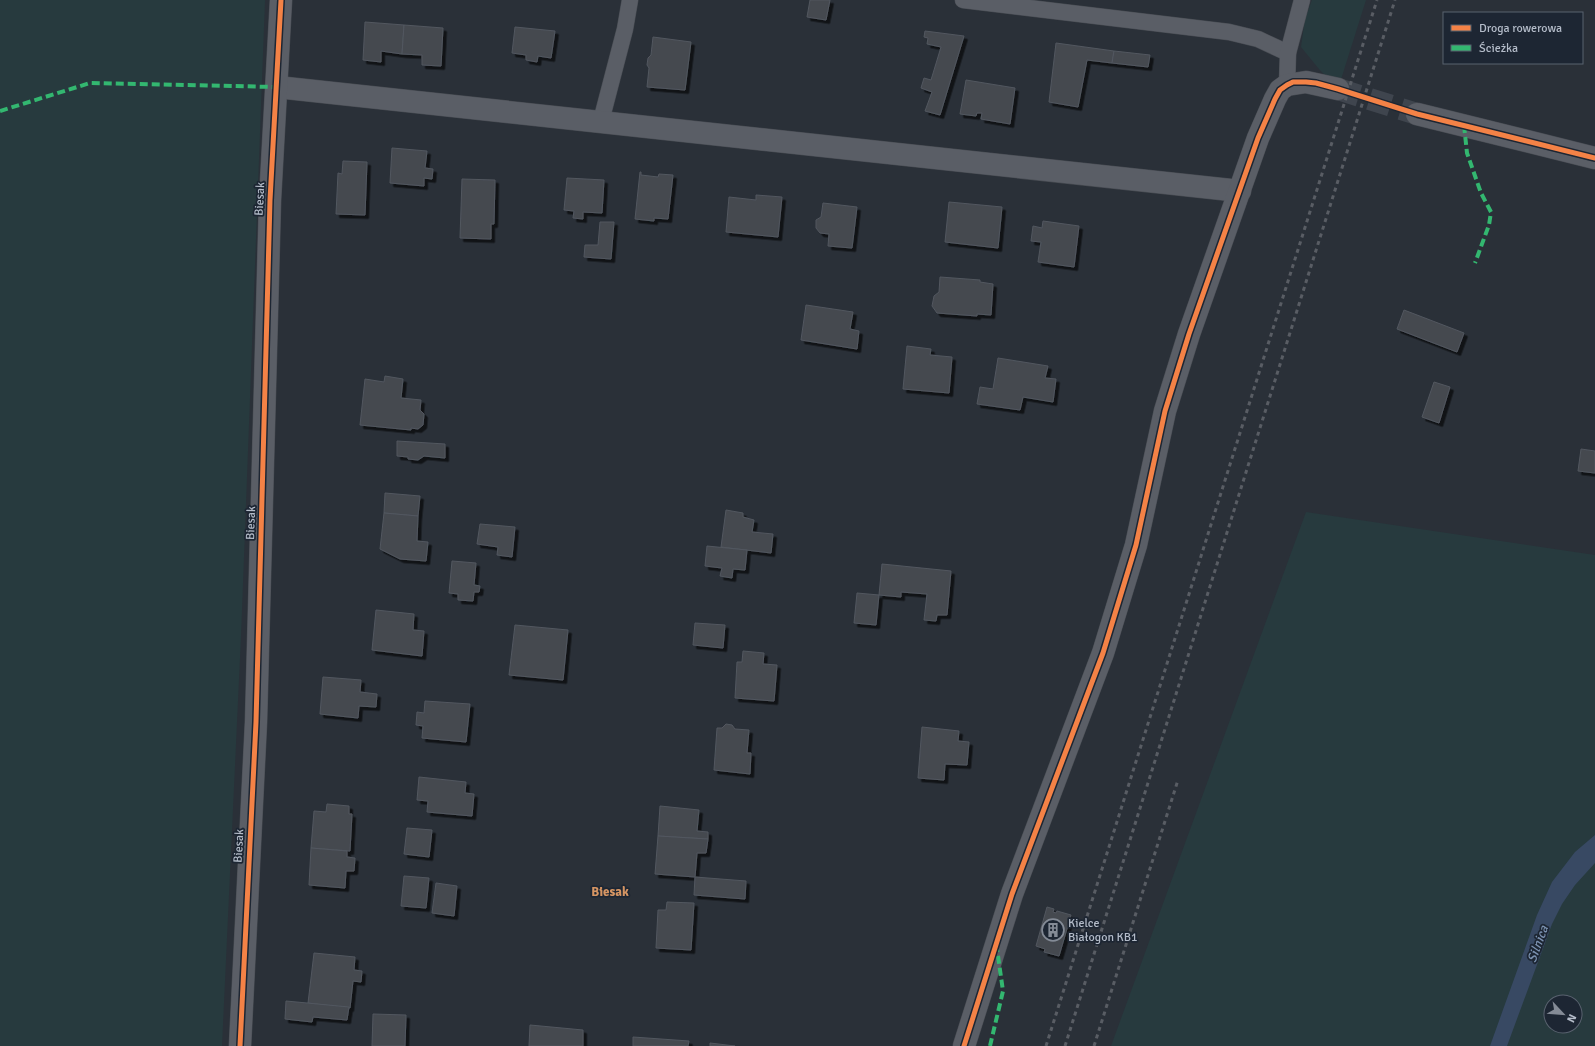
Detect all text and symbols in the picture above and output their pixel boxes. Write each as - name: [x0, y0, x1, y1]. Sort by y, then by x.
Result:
- legend: [1443, 12, 1583, 64]
- text: Droga rowerowa: [1479, 21, 1562, 36]
- text: Ścieżka: [1479, 41, 1518, 56]
- street label: Biesak: [252, 182, 268, 216]
- street label: Biesak: [243, 506, 259, 540]
- street label: Biesak: [231, 829, 247, 863]
- district label: Biesak: [591, 884, 629, 900]
- place label: Kielce Białogon KB1: [1068, 916, 1138, 945]
- building icon: Kielce Białogon KB1: [1040, 917, 1066, 943]
- water label: Silnica: [1524, 923, 1552, 965]
- north arrow: [1543, 994, 1583, 1034]
- text: N: [1564, 1012, 1579, 1024]

